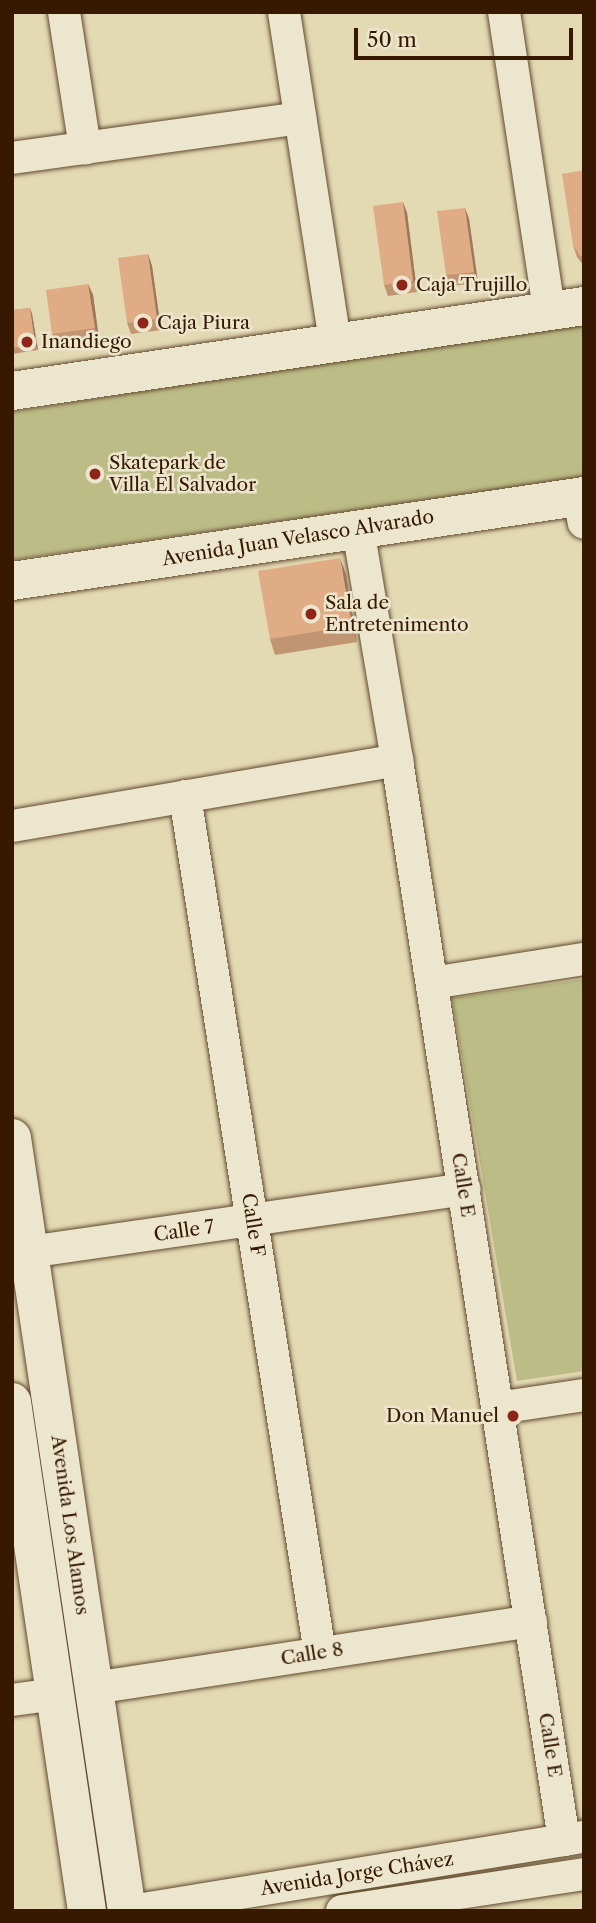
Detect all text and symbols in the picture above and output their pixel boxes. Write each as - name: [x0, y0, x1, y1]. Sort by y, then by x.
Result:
- scale bar: [358, 14, 577, 58]
- text: 50 m: [367, 27, 417, 52]
- place label: Caja Trujillo: [416, 274, 528, 296]
- marker: Caja Trujillo: [394, 277, 410, 293]
- place label: Caja Piura: [157, 312, 250, 334]
- marker: Caja Piura: [135, 315, 151, 331]
- place label: Inandiego: [41, 331, 132, 353]
- marker: Inandiego: [19, 334, 35, 350]
- place label: Skatepark de Villa El Salvador: [109, 452, 256, 496]
- marker: Skatepark de Villa El Salvador: [87, 466, 103, 482]
- street label: Avenida Juan Velasco Alvarado: [160, 505, 436, 571]
- place label: Sala de Entretenimento: [325, 592, 469, 636]
- marker: Sala de Entretenimento: [303, 606, 319, 622]
- street label: Calle E: [447, 1151, 479, 1219]
- street label: Calle F: [237, 1192, 269, 1258]
- street label: Calle 7: [152, 1215, 216, 1247]
- place label: Don Manuel: [386, 1405, 499, 1427]
- marker: Don Manuel: [505, 1408, 521, 1424]
- street label: Avenida Los Alamos: [46, 1433, 94, 1617]
- street label: Calle 8: [279, 1638, 345, 1670]
- street label: Calle E: [534, 1711, 566, 1779]
- street label: Avenida Jorge Chávez: [259, 1847, 455, 1901]

